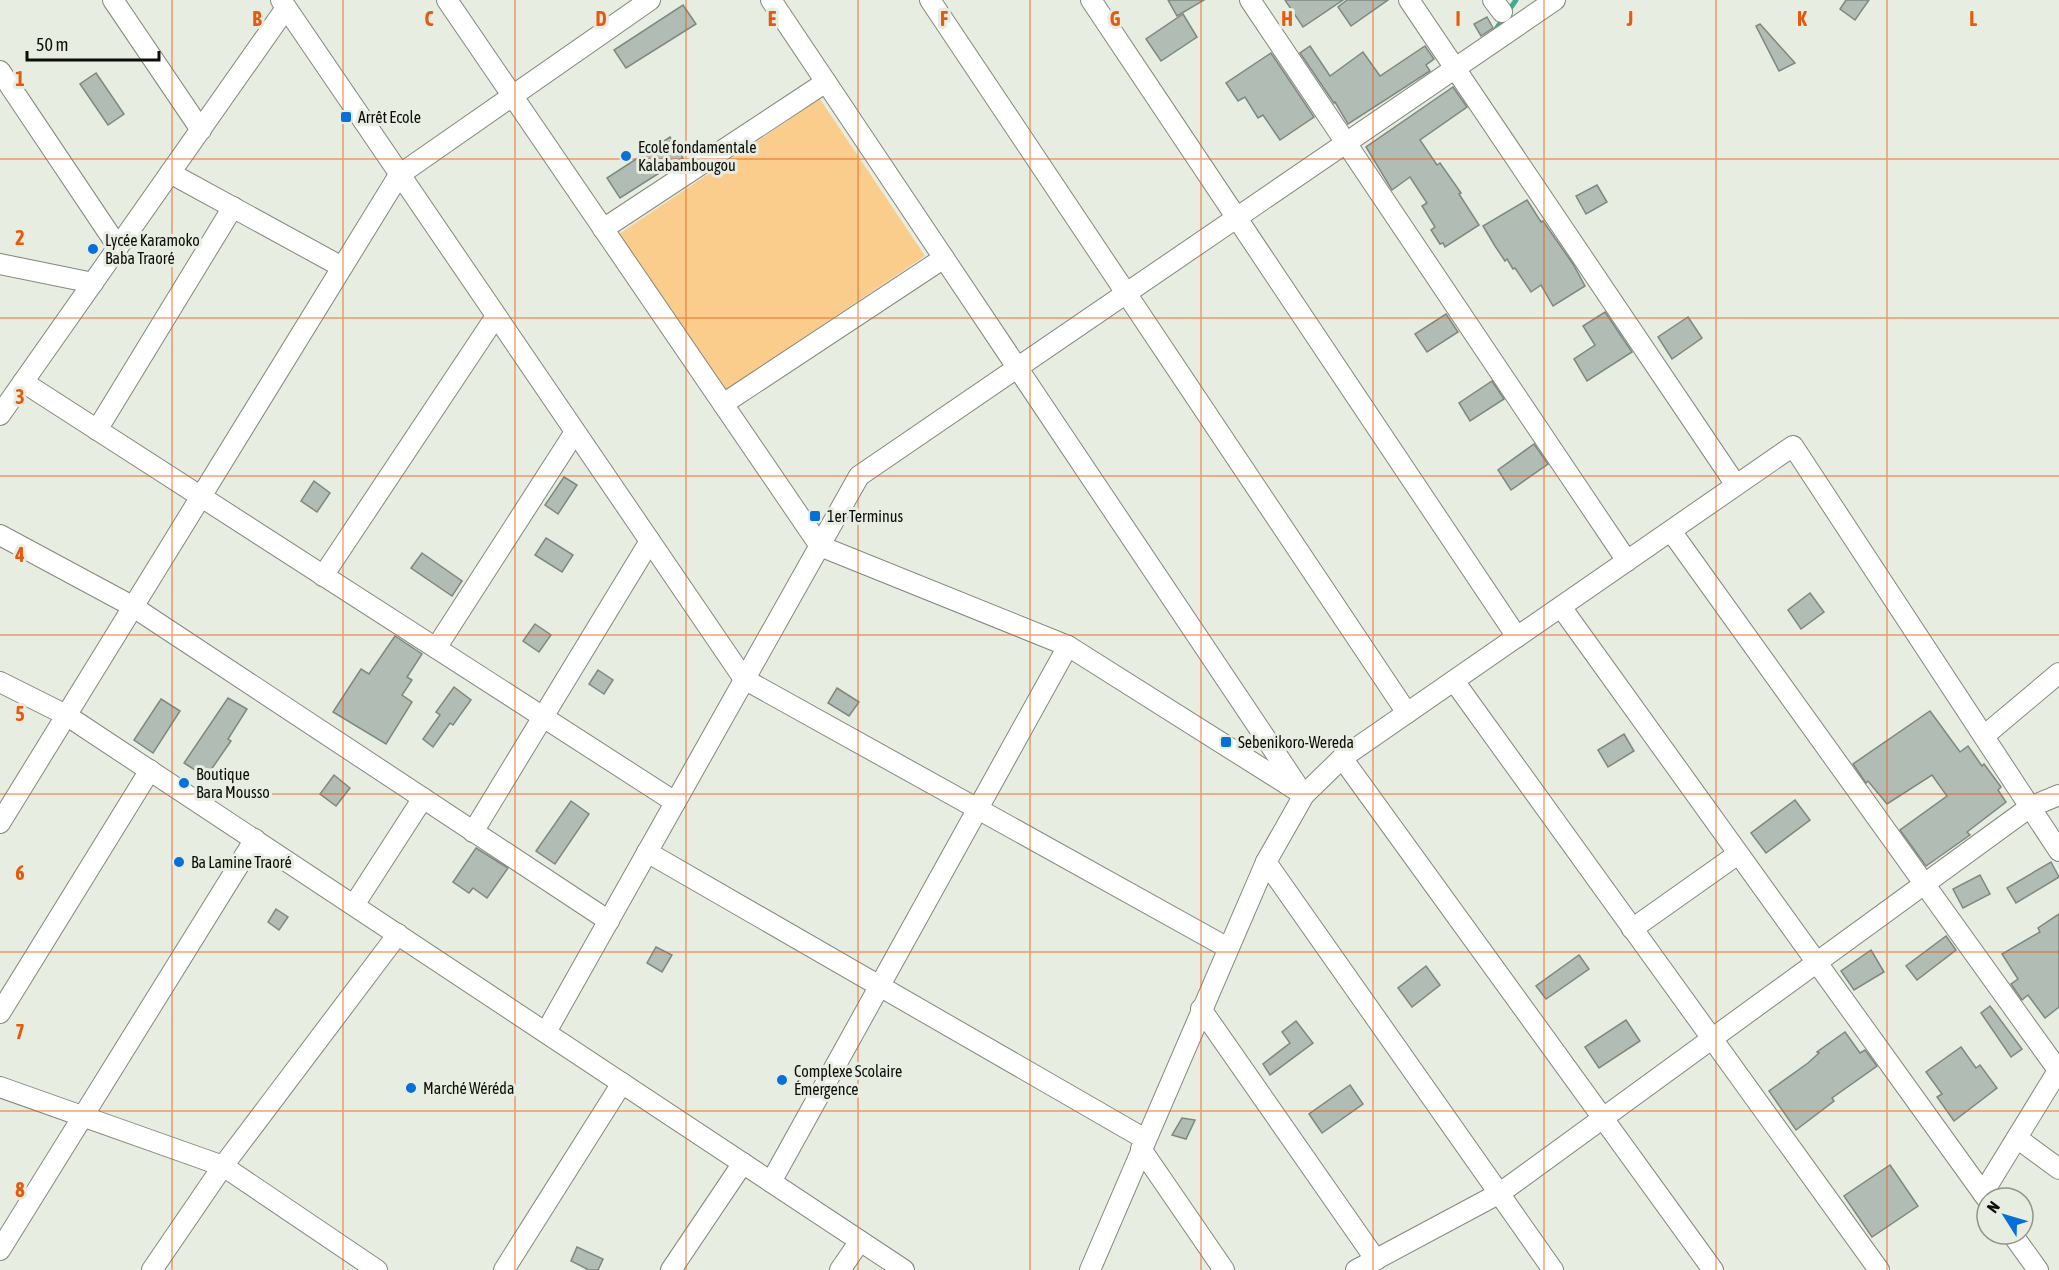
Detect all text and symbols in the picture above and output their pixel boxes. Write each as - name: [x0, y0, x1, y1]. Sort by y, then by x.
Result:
- text: B: [252, 7, 262, 30]
- text: C: [425, 7, 434, 30]
- text: D: [595, 7, 607, 30]
- text: E: [768, 7, 777, 30]
- text: F: [940, 7, 948, 30]
- text: G: [1110, 7, 1121, 30]
- text: H: [1281, 7, 1293, 30]
- text: I: [1455, 7, 1461, 30]
- text: J: [1626, 7, 1633, 30]
- text: K: [1797, 7, 1807, 30]
- text: L: [1969, 7, 1977, 30]
- scale bar: [27, 24, 159, 62]
- text: 50 m: [36, 34, 68, 55]
- text: 1: [15, 67, 25, 90]
- place label: Arrêt Ecole: [358, 108, 421, 126]
- marker: Arrêt Ecole: [339, 110, 353, 124]
- place label: Ecole fondamentale Kalabambougou: [638, 138, 756, 175]
- marker: Ecole fondamentale Kalabambougou: [619, 149, 633, 163]
- text: 2: [15, 226, 25, 249]
- place label: Lycée Karamoko Baba Traoré: [105, 231, 200, 267]
- marker: Lycée Karamoko Baba Traoré: [86, 242, 100, 256]
- text: 3: [15, 385, 25, 408]
- place label: 1er Terminus: [827, 507, 903, 525]
- marker: 1er Terminus: [808, 509, 822, 523]
- text: 4: [14, 543, 25, 566]
- text: 5: [15, 702, 25, 725]
- place label: Sebenikoro-Wereda: [1238, 733, 1354, 751]
- marker: Sebenikoro-Wereda: [1219, 735, 1233, 749]
- place label: Boutique Bara Mousso: [196, 765, 270, 801]
- marker: Boutique Bara Mousso: [177, 776, 191, 790]
- place label: Ba Lamine Traoré: [191, 853, 292, 871]
- marker: Ba Lamine Traoré: [172, 855, 186, 869]
- text: 6: [15, 861, 25, 884]
- text: 7: [15, 1020, 25, 1043]
- place label: Complexe Scolaire Émergence: [794, 1062, 902, 1099]
- marker: Complexe Scolaire Émergence: [775, 1073, 789, 1087]
- place label: Marché Wéréda: [423, 1079, 514, 1097]
- marker: Marché Wéréda: [404, 1081, 418, 1095]
- text: 8: [15, 1178, 25, 1201]
- north arrow: [1975, 1186, 2035, 1246]
- text: N: [1983, 1198, 2003, 1216]

